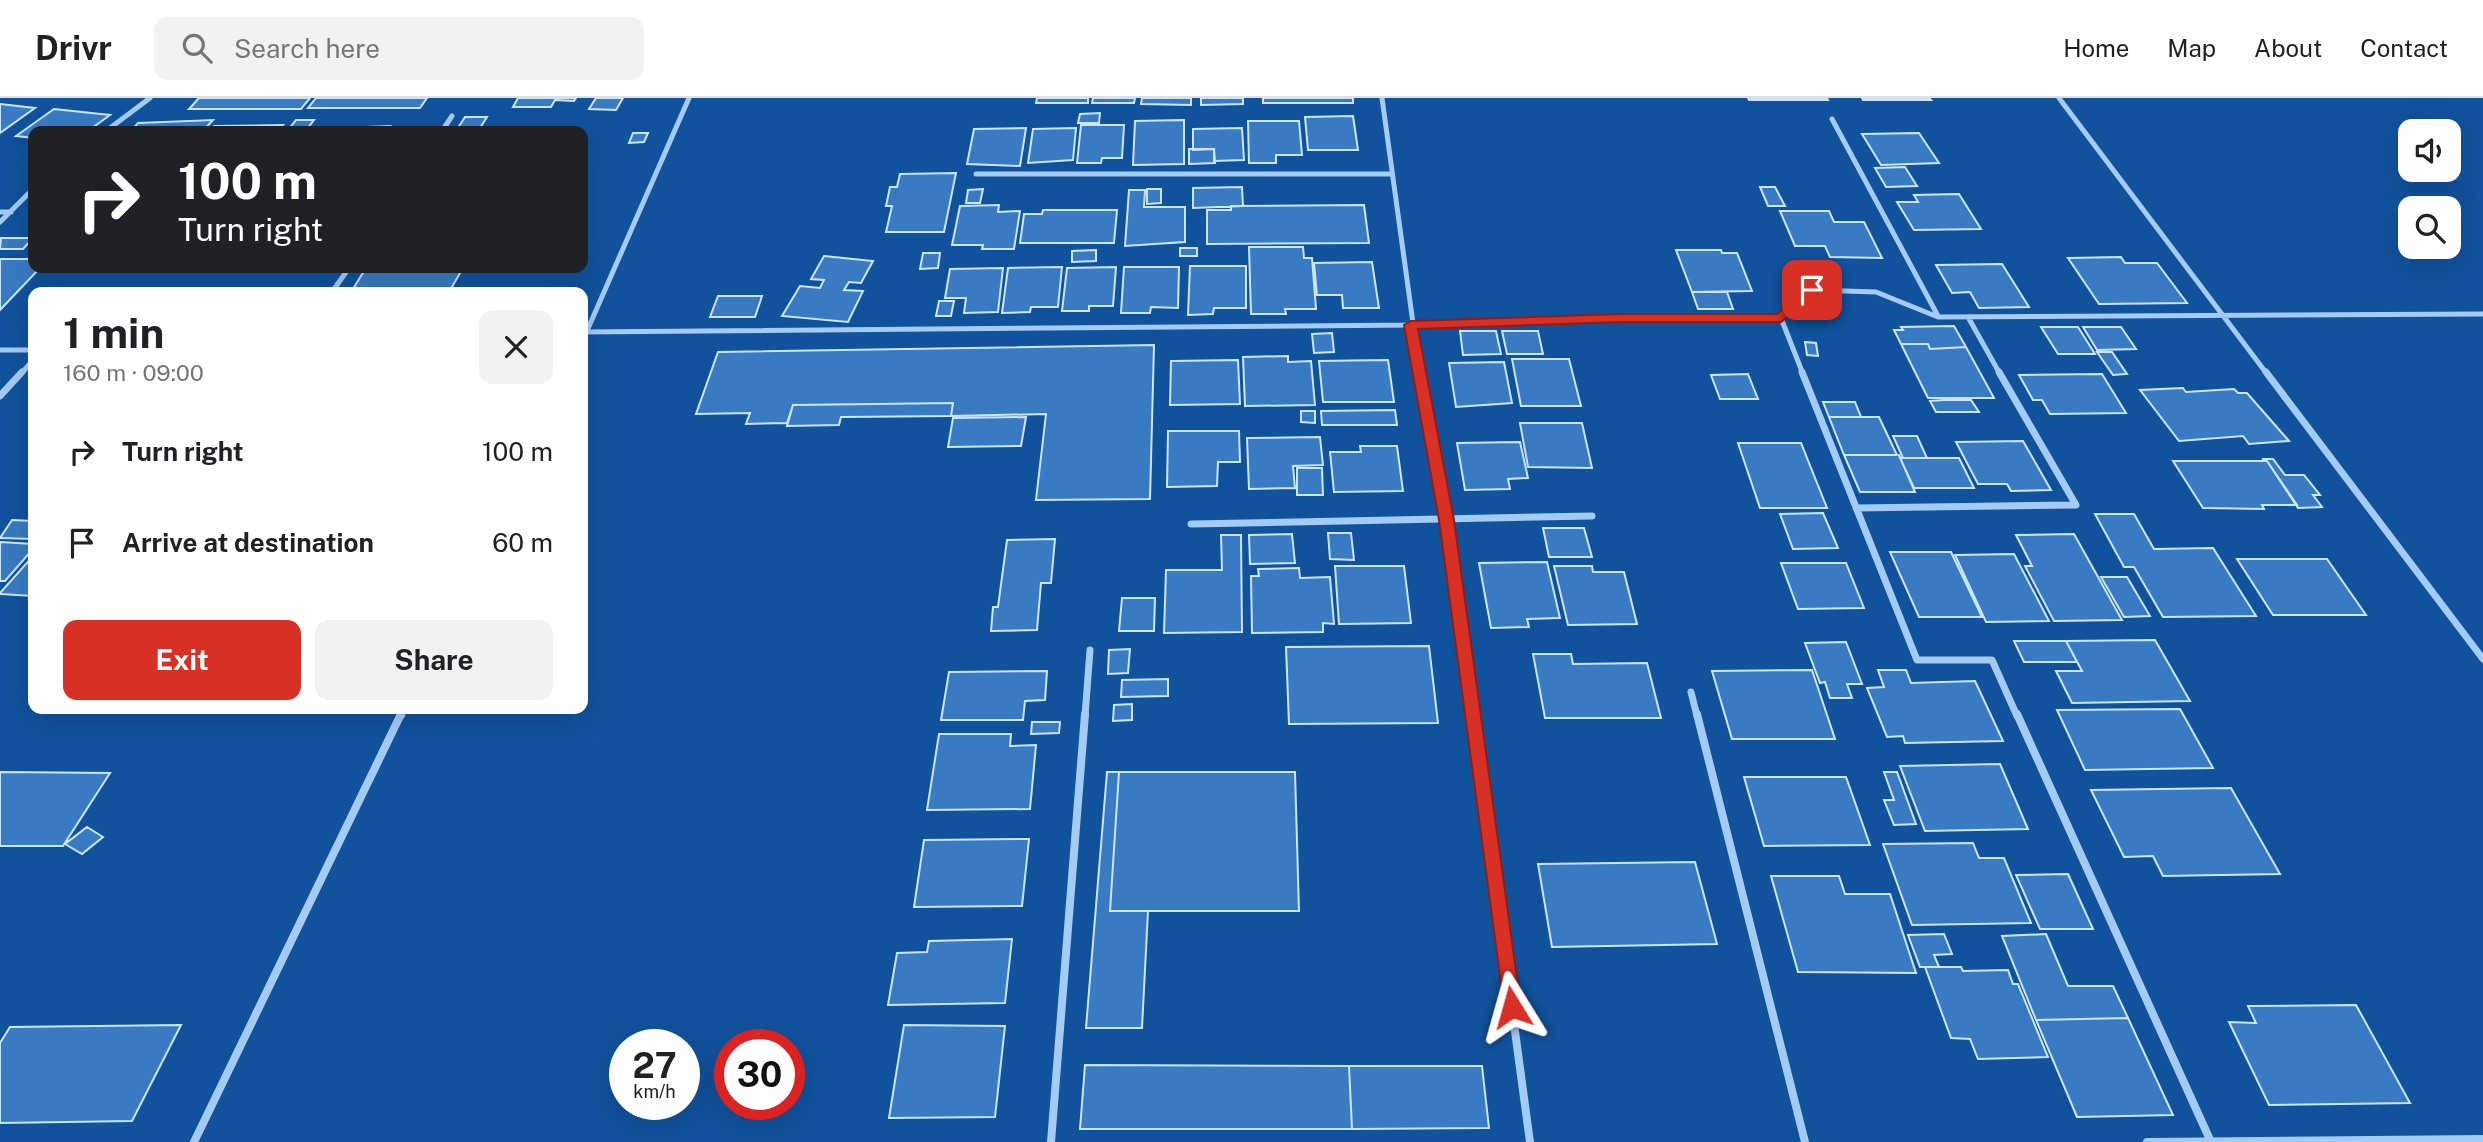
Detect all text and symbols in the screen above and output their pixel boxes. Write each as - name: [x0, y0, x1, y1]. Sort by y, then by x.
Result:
- search box: [154, 17, 644, 80]
- text: Drivr: [35, 29, 112, 67]
- icon: search: [178, 29, 216, 67]
- text: Search here: [234, 33, 380, 64]
- text: Home: [2063, 34, 2129, 62]
- text: Map: [2167, 34, 2216, 62]
- text: About: [2254, 34, 2322, 62]
- text: Contact: [2360, 34, 2448, 62]
- map controls: [2398, 119, 2461, 259]
- button: sound: [2398, 119, 2461, 182]
- text: 100 m: [178, 152, 317, 210]
- icon: right: [63, 154, 154, 245]
- button: search: [2398, 196, 2461, 259]
- text: Turn right: [178, 211, 323, 248]
- pin: [1782, 260, 1842, 320]
- icon: arrive: [1793, 271, 1831, 309]
- text: 1 min: [63, 308, 164, 357]
- button: close: [479, 310, 553, 384]
- text: 160 m · 09:00: [63, 359, 204, 386]
- icon: right: [63, 433, 101, 471]
- text: Turn right: [122, 436, 244, 467]
- text: 100 m: [482, 436, 553, 467]
- icon: arrive: [63, 524, 101, 562]
- text: Arrive at destination: [122, 527, 374, 558]
- text: 60 m: [492, 527, 553, 558]
- button: Exit: [63, 620, 301, 700]
- button: Share: [315, 620, 553, 700]
- position arrow: [1475, 970, 1549, 1044]
- speed limit sign: 30: [714, 1029, 805, 1120]
- text: 27: [632, 1045, 677, 1086]
- text: km/h: [633, 1081, 676, 1102]

